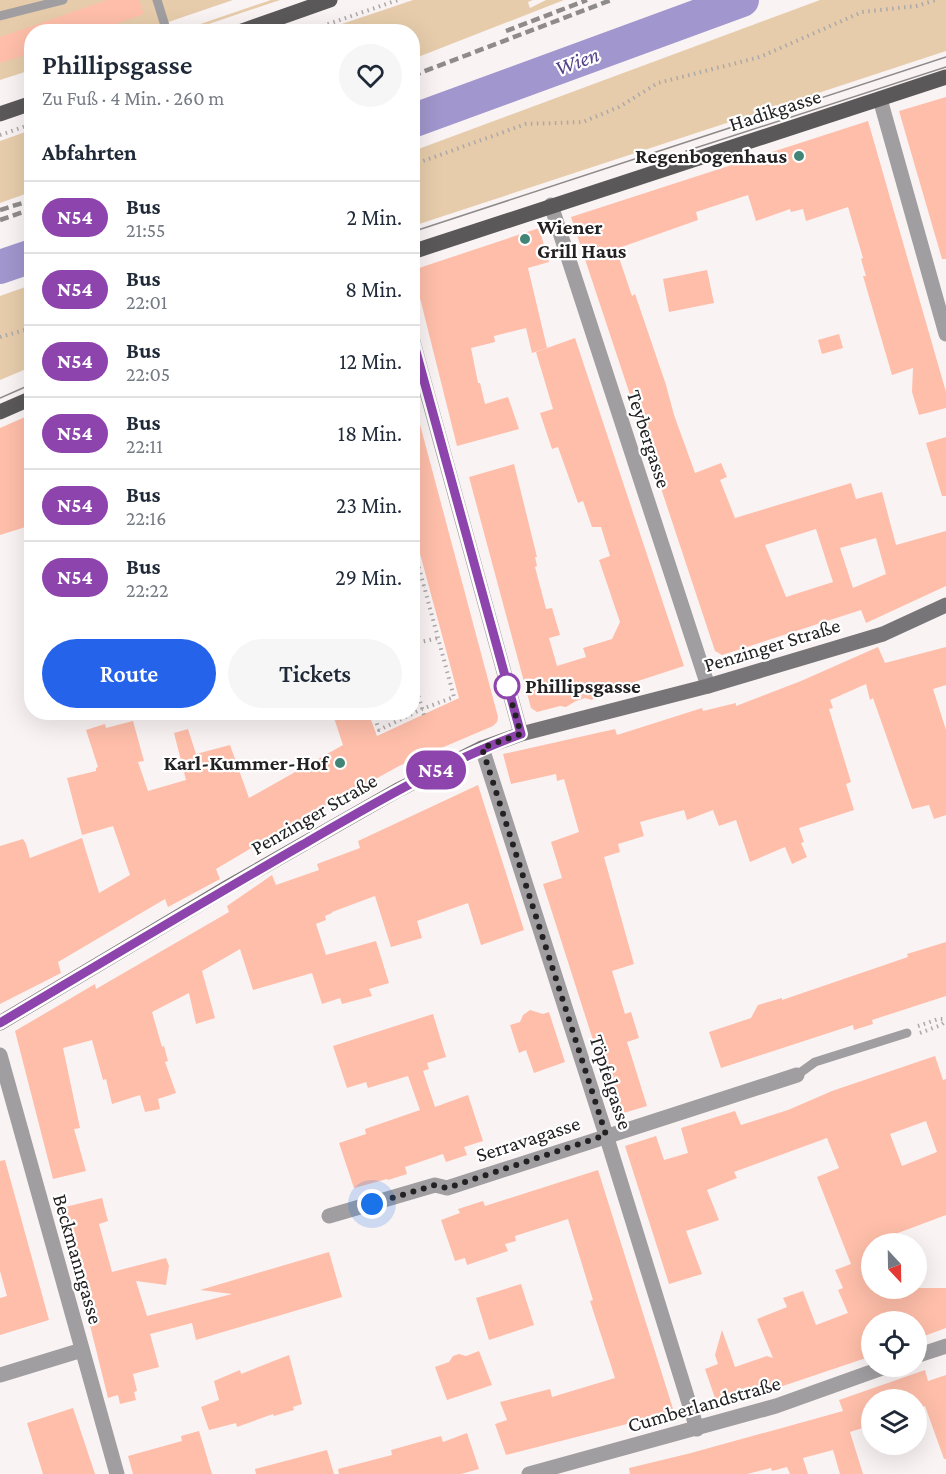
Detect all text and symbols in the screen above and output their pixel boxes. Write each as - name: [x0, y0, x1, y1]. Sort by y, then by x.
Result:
- water label: Wien: [551, 42, 603, 80]
- button: heart: [339, 44, 402, 107]
- text: Phillipsgasse: [42, 49, 192, 80]
- street label: Hadikgasse: [726, 84, 824, 136]
- text: Zu Fuß · 4 Min. · 260 m: [42, 87, 224, 109]
- text: Abfahrten: [42, 140, 137, 165]
- place label: Regenbogenhaus: [635, 144, 787, 168]
- marker: Regenbogenhaus: [792, 149, 806, 163]
- text: Bus: [126, 194, 160, 219]
- text: N54: [57, 205, 93, 229]
- text: 2 Min.: [347, 205, 402, 230]
- place label: Wiener Grill Haus: [536, 215, 627, 263]
- text: 21:55: [126, 219, 165, 241]
- marker: Wiener Grill Haus: [518, 232, 532, 246]
- text: Bus: [126, 266, 160, 291]
- text: N54: [57, 277, 93, 301]
- text: 8 Min.: [345, 277, 402, 302]
- text: 22:01: [126, 291, 167, 313]
- text: Bus: [126, 338, 160, 363]
- text: N54: [57, 349, 93, 373]
- text: 12 Min.: [339, 349, 402, 374]
- text: 22:05: [126, 363, 170, 385]
- street label: Teybergasse: [622, 387, 676, 491]
- text: Bus: [126, 410, 160, 435]
- text: N54: [57, 421, 93, 445]
- text: 18 Min.: [338, 421, 402, 446]
- text: 22:11: [126, 435, 163, 457]
- text: Bus: [126, 482, 160, 507]
- text: N54: [57, 493, 93, 517]
- text: 23 Min.: [336, 493, 402, 518]
- text: 22:16: [126, 507, 166, 529]
- text: Bus: [126, 554, 160, 579]
- text: N54: [57, 565, 93, 589]
- text: 29 Min.: [335, 565, 402, 590]
- text: 22:22: [126, 579, 169, 601]
- street label: Penzinger Straße: [701, 613, 843, 677]
- button: Route: [42, 639, 216, 708]
- button: Tickets: [228, 639, 402, 708]
- marker: Phillipsgasse: [494, 673, 520, 699]
- place label: Phillipsgasse: [525, 674, 641, 698]
- line badge: N54: [402, 750, 470, 790]
- place label: Karl-Kummer-Hof: [164, 751, 329, 775]
- marker: Karl-Kummer-Hof: [333, 756, 347, 770]
- text: N54: [418, 758, 454, 782]
- street label: Penzinger Straße: [247, 768, 381, 860]
- street label: Töpfelgasse: [584, 1032, 638, 1132]
- street label: Serravagasse: [473, 1111, 583, 1167]
- your location: [357, 1189, 387, 1219]
- street label: Beckmanngasse: [48, 1191, 108, 1327]
- north arrow: [861, 1233, 927, 1299]
- map controls: [861, 1233, 927, 1455]
- button: locate: [861, 1311, 927, 1377]
- street label: Cumberlandstraße: [625, 1371, 783, 1437]
- button: layers: [861, 1389, 927, 1455]

